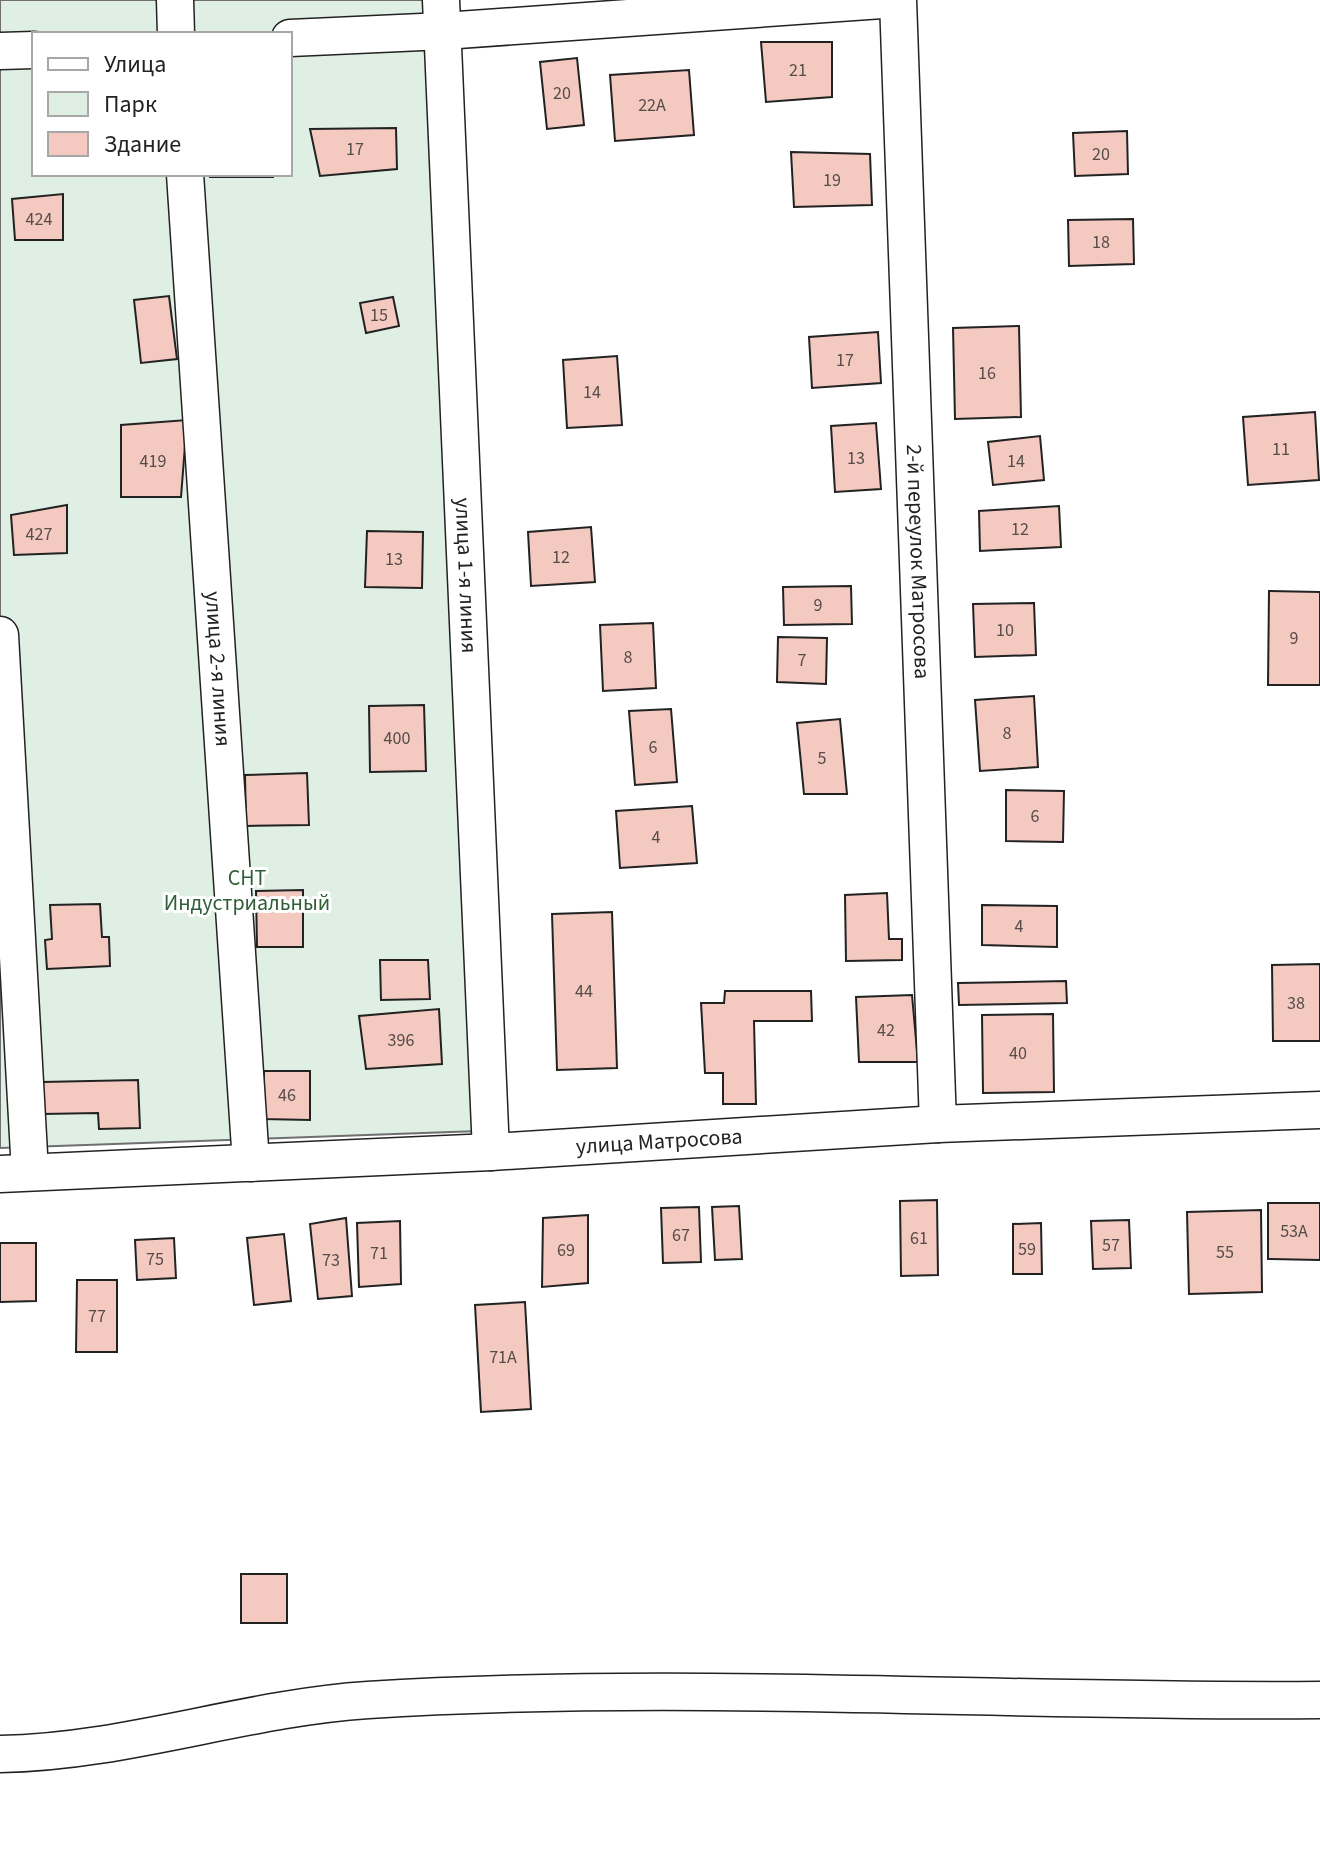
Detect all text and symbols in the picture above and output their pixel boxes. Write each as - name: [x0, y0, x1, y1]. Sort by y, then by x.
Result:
- legend: [32, 32, 292, 176]
- text: Улица: [104, 47, 166, 82]
- house number: 21: [789, 58, 807, 83]
- house number: 20: [553, 81, 571, 106]
- text: Парк: [104, 87, 157, 122]
- house number: 22А: [638, 93, 666, 118]
- text: Здание: [104, 127, 181, 162]
- house number: 17: [346, 137, 364, 162]
- house number: 20: [1092, 142, 1110, 167]
- house number: 19: [823, 168, 841, 193]
- house number: 424: [26, 207, 52, 232]
- house number: 18: [1092, 230, 1110, 255]
- house number: 15: [370, 303, 388, 328]
- house number: 17: [836, 348, 854, 373]
- house number: 16: [978, 361, 996, 386]
- house number: 14: [583, 380, 601, 405]
- house number: 11: [1272, 437, 1290, 462]
- street label: 2-й переулок Матросова: [898, 444, 938, 680]
- house number: 13: [847, 446, 865, 471]
- house number: 419: [140, 449, 166, 474]
- house number: 14: [1007, 449, 1025, 474]
- street label: улица 1-я линия: [447, 497, 485, 654]
- house number: 12: [1011, 517, 1029, 542]
- house number: 427: [26, 522, 52, 547]
- house number: 12: [552, 545, 570, 570]
- house number: 13: [385, 547, 403, 572]
- street label: улица 2-я линия: [197, 590, 239, 748]
- house number: 9: [814, 593, 823, 618]
- house number: 10: [996, 618, 1014, 643]
- house number: 9: [1290, 626, 1299, 651]
- house number: 8: [624, 645, 633, 670]
- house number: 7: [798, 648, 807, 673]
- house number: 8: [1003, 721, 1012, 746]
- house number: 400: [384, 726, 410, 751]
- house number: 6: [649, 735, 658, 760]
- house number: 5: [818, 746, 827, 771]
- house number: 6: [1031, 804, 1040, 829]
- house number: 4: [652, 825, 661, 850]
- park label: СНТ Индустриальный: [164, 862, 330, 919]
- house number: 4: [1015, 914, 1024, 939]
- house number: 44: [575, 979, 593, 1004]
- house number: 38: [1287, 991, 1305, 1016]
- house number: 42: [877, 1018, 895, 1043]
- house number: 396: [388, 1028, 414, 1053]
- house number: 40: [1009, 1041, 1027, 1066]
- house number: 46: [278, 1083, 296, 1108]
- street label: улица Матросова: [575, 1120, 744, 1163]
- house number: 53А: [1280, 1219, 1308, 1244]
- house number: 67: [672, 1223, 690, 1248]
- house number: 61: [910, 1226, 928, 1251]
- house number: 57: [1102, 1233, 1120, 1258]
- house number: 59: [1018, 1237, 1036, 1262]
- house number: 69: [557, 1238, 575, 1263]
- house number: 55: [1216, 1240, 1234, 1265]
- house number: 71: [370, 1241, 388, 1266]
- house number: 75: [146, 1247, 164, 1272]
- house number: 73: [322, 1248, 340, 1273]
- house number: 77: [88, 1304, 106, 1329]
- house number: 71А: [489, 1345, 517, 1370]

